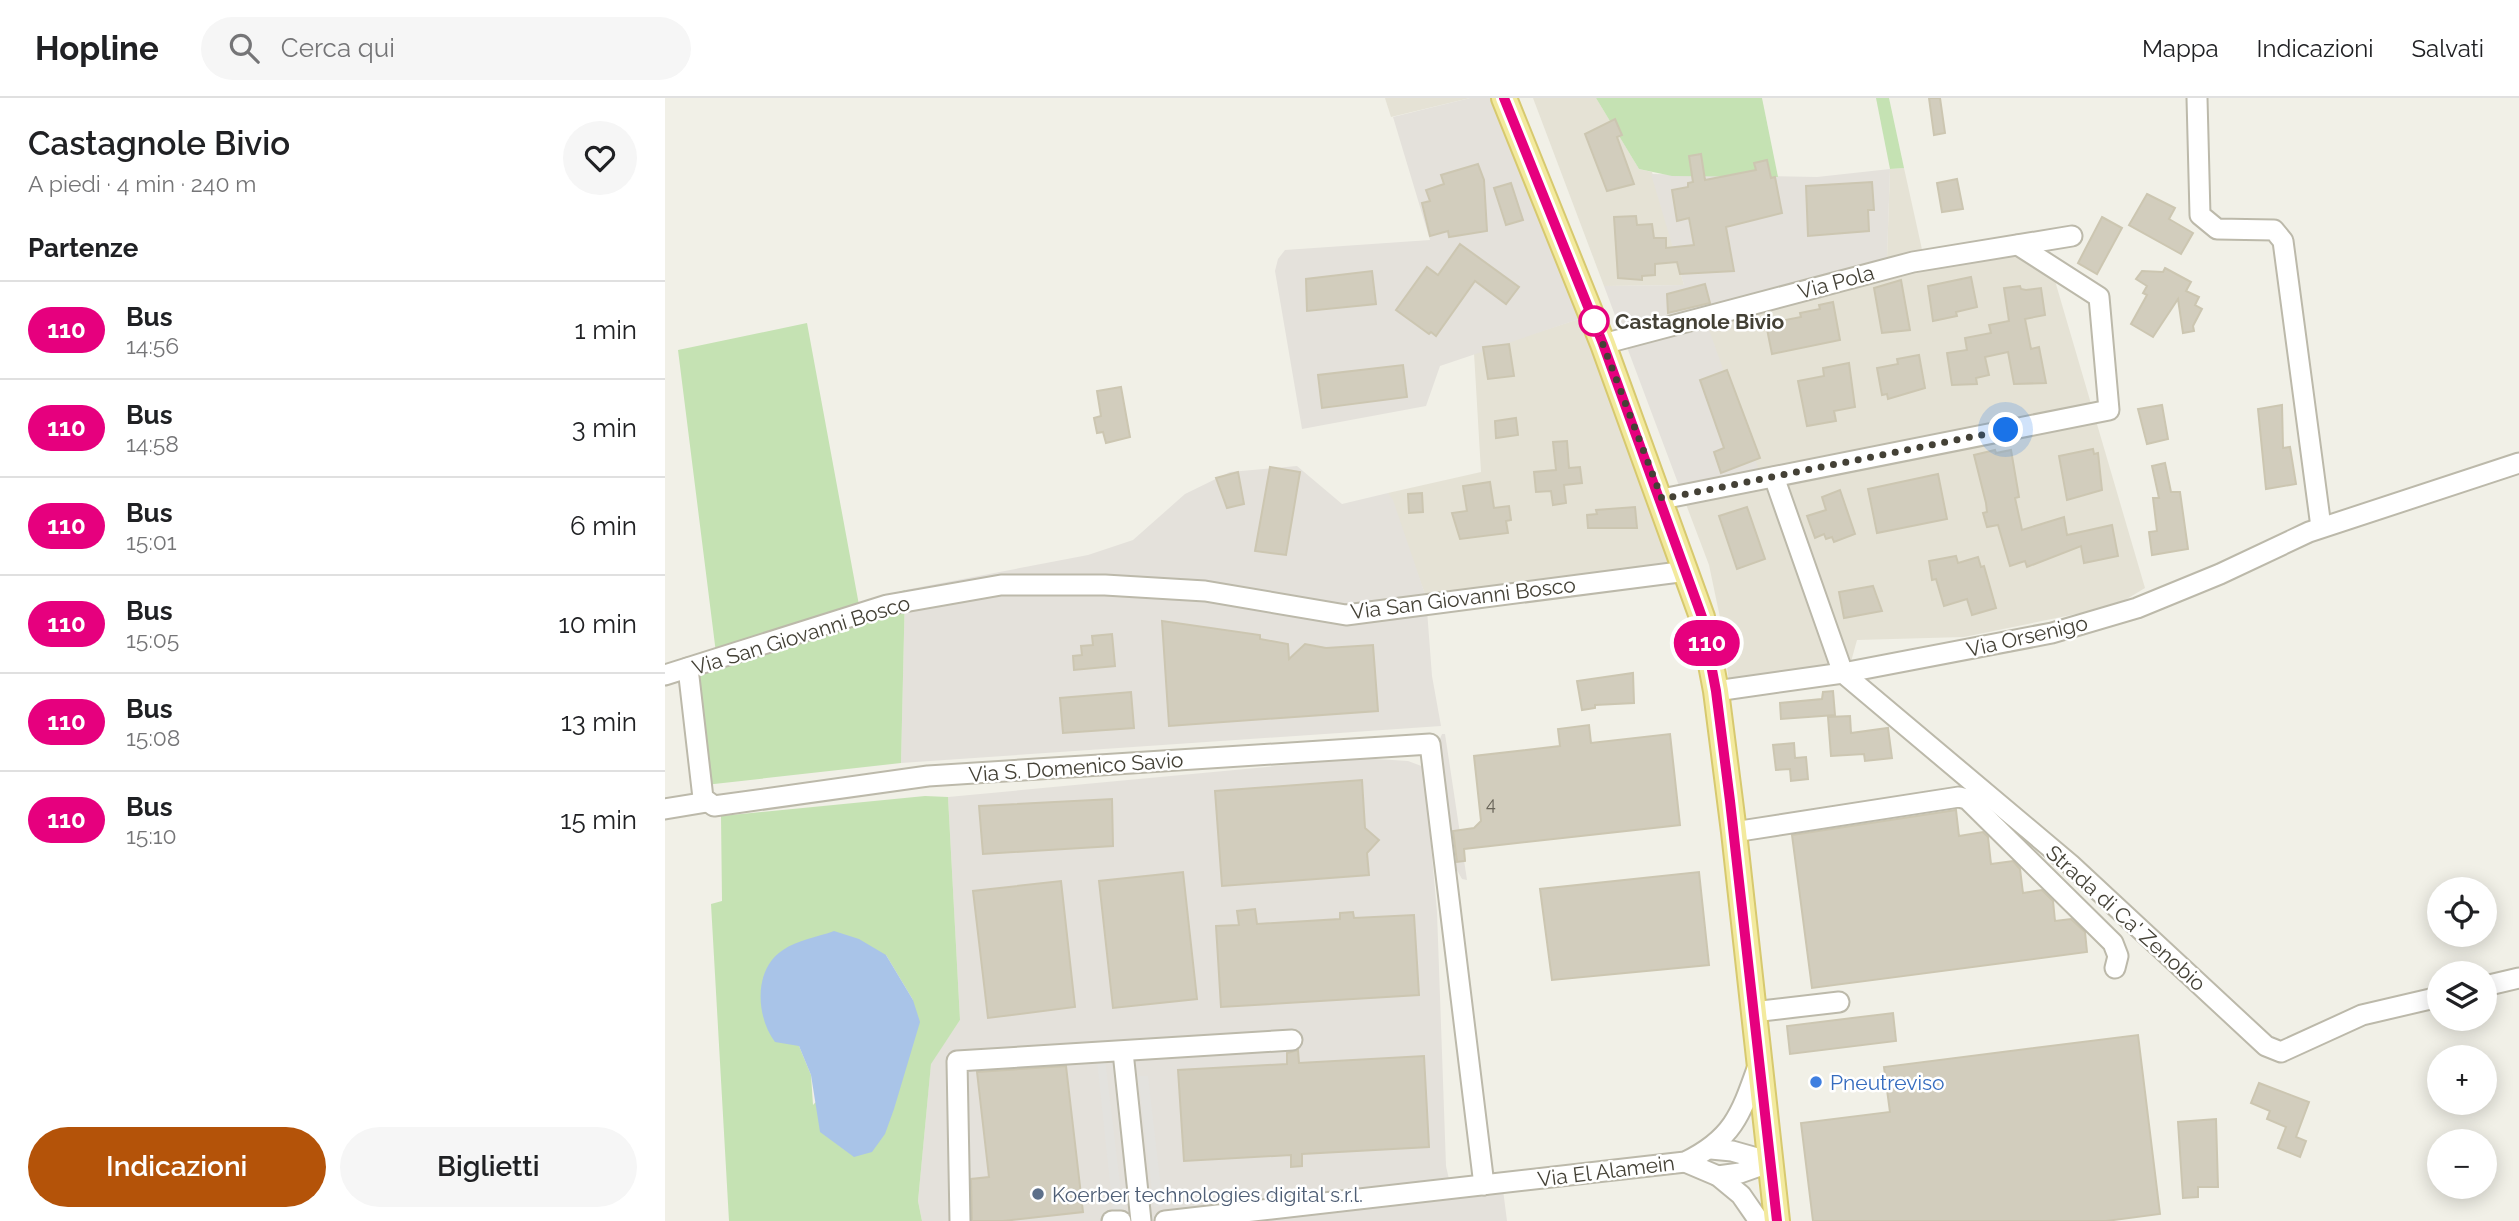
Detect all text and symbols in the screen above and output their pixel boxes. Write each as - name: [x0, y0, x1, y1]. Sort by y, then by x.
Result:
- search box: [201, 17, 691, 80]
- text: Hopline: [35, 29, 159, 68]
- icon: search: [225, 29, 263, 67]
- text: Cerca qui: [281, 33, 395, 63]
- text: Mappa: [2142, 34, 2219, 63]
- text: Indicazioni: [2257, 34, 2374, 63]
- text: Salvati: [2412, 34, 2484, 63]
- button: heart: [563, 121, 637, 195]
- text: Castagnole Bivio: [28, 124, 290, 163]
- text: A piedi · 4 min · 240 m: [28, 170, 256, 197]
- text: Partenze: [28, 233, 138, 263]
- street label: Via Pola: [1795, 260, 1877, 304]
- text: Bus: [126, 302, 173, 332]
- marker: Castagnole Bivio: [1579, 306, 1609, 336]
- place label: Castagnole Bivio: [1615, 309, 1784, 334]
- text: 110: [47, 315, 86, 344]
- text: 1 min: [575, 315, 637, 345]
- text: 14:56: [126, 332, 179, 359]
- text: Bus: [126, 400, 173, 430]
- your location: [1988, 412, 2023, 447]
- text: 110: [47, 413, 86, 442]
- text: 3 min: [572, 413, 637, 443]
- text: 14:58: [126, 430, 179, 457]
- text: Bus: [126, 498, 173, 528]
- text: 110: [47, 511, 86, 540]
- text: 6 min: [570, 511, 637, 541]
- text: 15:01: [126, 528, 177, 555]
- street label: Via San Giovanni Bosco: [1349, 572, 1577, 624]
- street label: Via San Giovanni Bosco: [689, 590, 913, 680]
- text: Bus: [126, 596, 173, 626]
- text: 110: [47, 609, 86, 638]
- text: 10 min: [559, 609, 637, 639]
- street label: Via Orsenigo: [1964, 610, 2090, 662]
- line badge: 110: [1667, 620, 1747, 666]
- text: 15:05: [126, 626, 179, 653]
- text: 110: [1688, 628, 1726, 657]
- text: Bus: [126, 694, 173, 724]
- text: 110: [47, 707, 86, 736]
- text: 13 min: [561, 707, 637, 737]
- text: 15:08: [126, 724, 180, 751]
- street label: Via S. Domenico Savio: [968, 747, 1184, 787]
- text: Bus: [126, 792, 173, 822]
- house number: 4: [1486, 793, 1496, 814]
- text: 110: [47, 805, 86, 834]
- text: 15 min: [560, 805, 637, 835]
- text: 15:10: [126, 822, 177, 849]
- street label: Strada di Ca' Zenobio: [2041, 840, 2211, 996]
- map controls: [2427, 877, 2497, 1199]
- button: locate: [2427, 877, 2497, 947]
- button: layers: [2427, 961, 2497, 1031]
- button: +: [2427, 1045, 2497, 1115]
- place label: Pneutreviso: [1830, 1070, 1945, 1095]
- marker: Pneutreviso: [1808, 1074, 1824, 1090]
- button: Indicazioni: [28, 1127, 326, 1207]
- button: Biglietti: [340, 1127, 637, 1207]
- button: −: [2427, 1129, 2497, 1199]
- street label: Via El Alamein: [1536, 1150, 1676, 1192]
- place label: Koerber technologies digital s.r.l.: [1052, 1182, 1363, 1207]
- marker: Koerber technologies digital s.r.l.: [1030, 1186, 1046, 1202]

